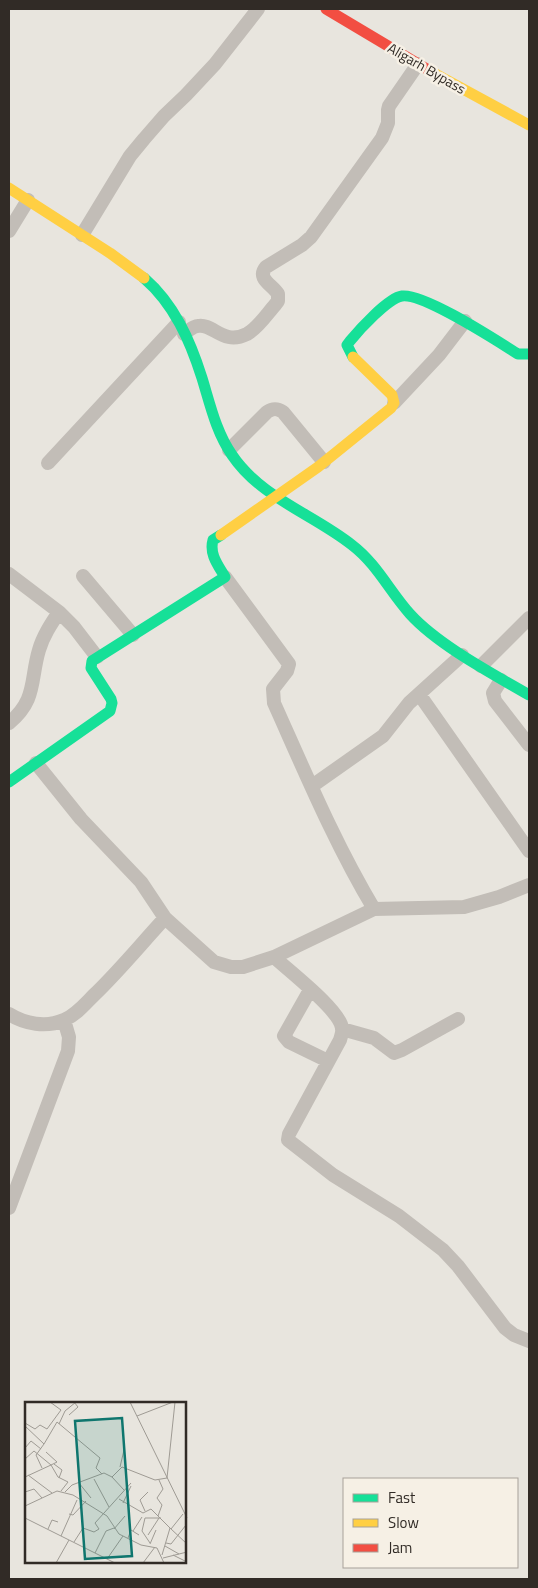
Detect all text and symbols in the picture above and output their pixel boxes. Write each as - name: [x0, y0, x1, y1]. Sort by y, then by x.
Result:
- street label: Aligarh Bypass: [384, 37, 470, 99]
- inset map: [25, 1402, 186, 1563]
- legend: [343, 1478, 518, 1568]
- text: Fast: [388, 1486, 416, 1509]
- text: Slow: [388, 1511, 419, 1534]
- text: Jam: [388, 1536, 412, 1559]

